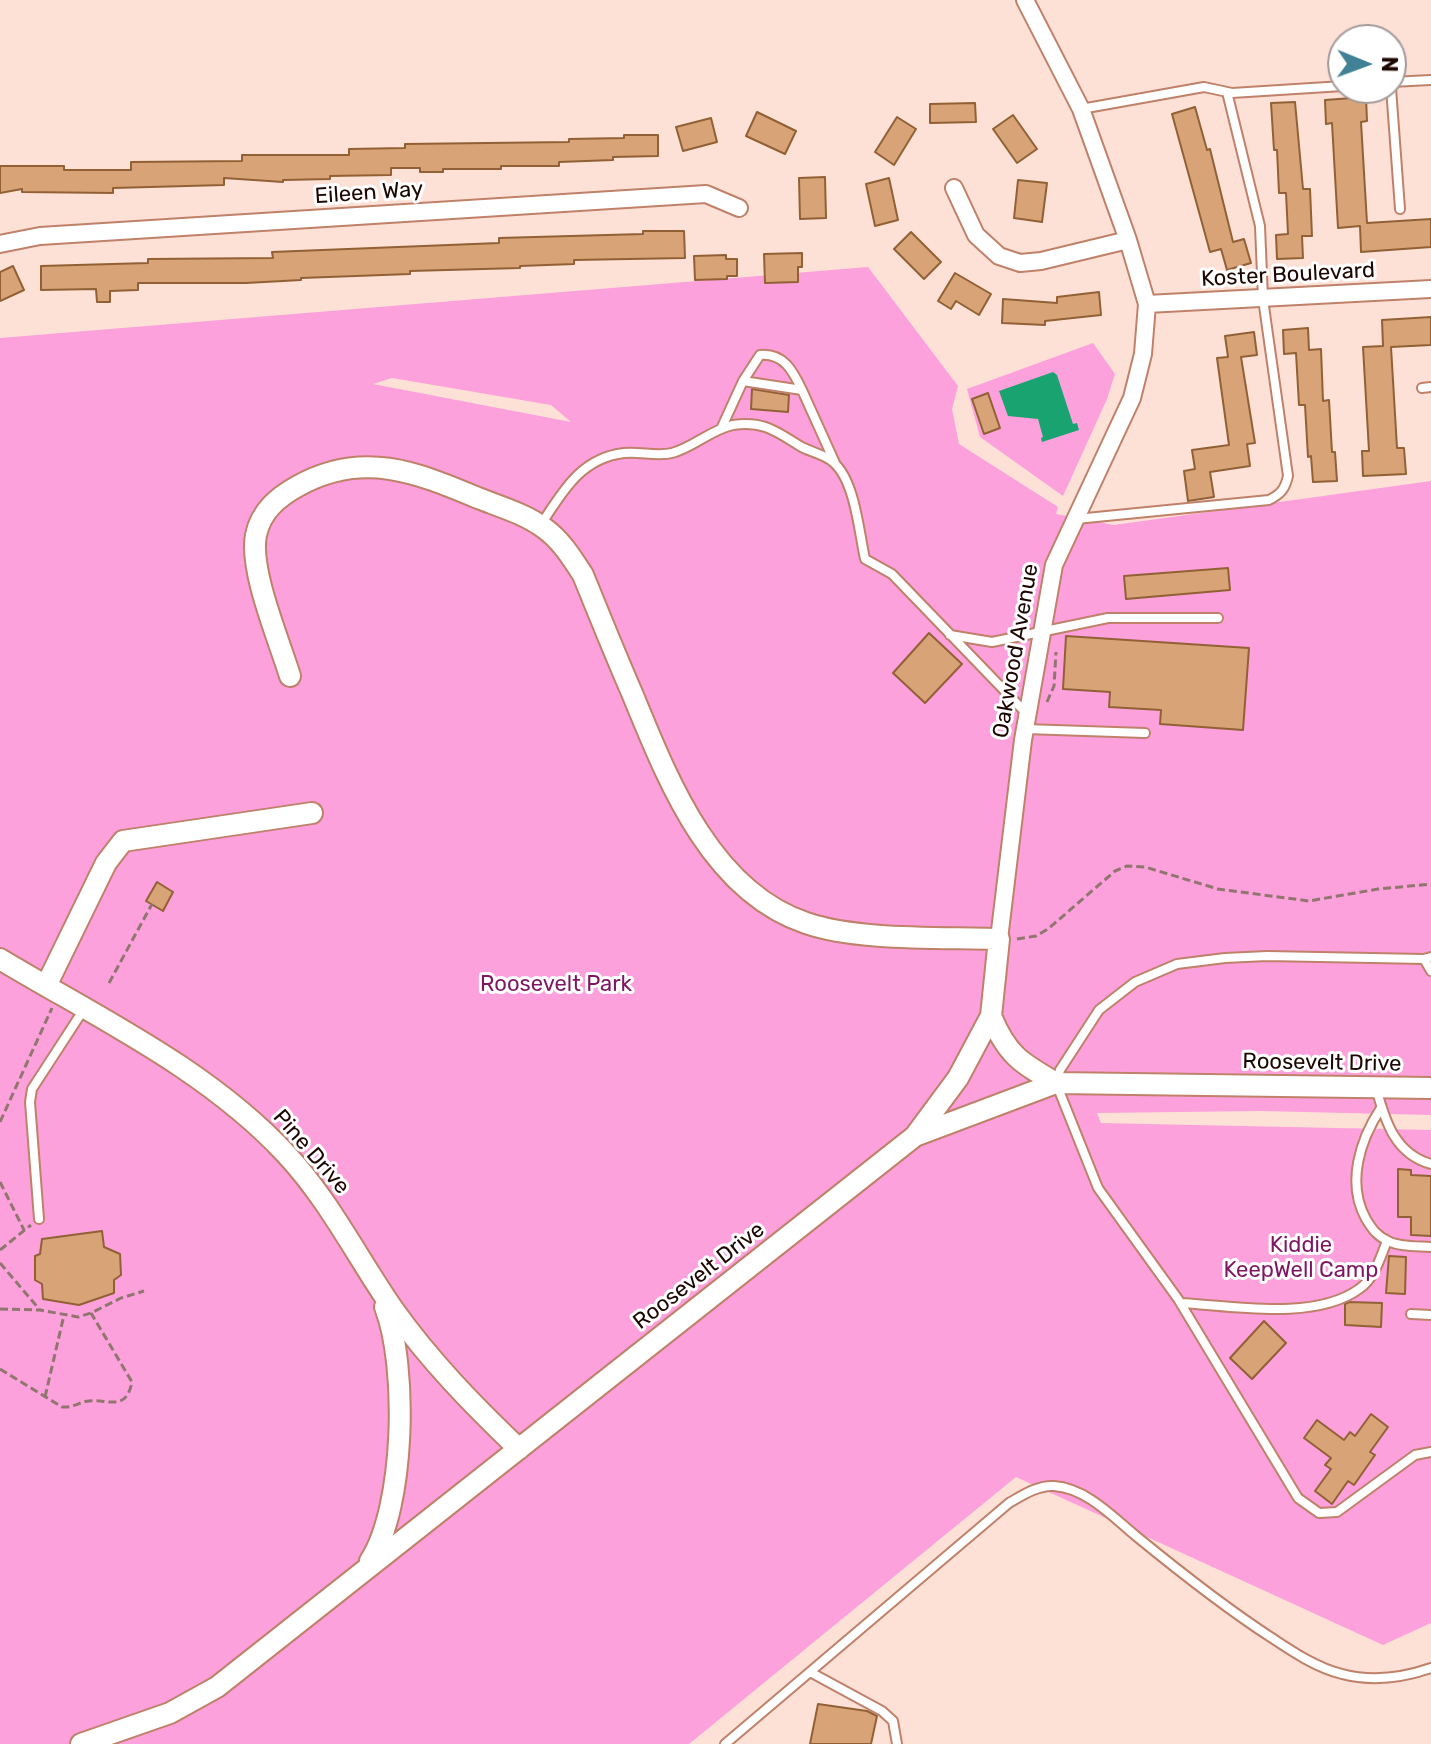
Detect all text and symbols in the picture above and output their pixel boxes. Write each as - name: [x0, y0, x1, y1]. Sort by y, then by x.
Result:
- north arrow: [1327, 24, 1407, 104]
- text: N: [1376, 56, 1403, 73]
- street label: Eileen Way: [314, 176, 424, 210]
- street label: Koster Boulevard: [1200, 257, 1376, 293]
- street label: Oakwood Avenue: [988, 562, 1044, 740]
- park label: Roosevelt Park: [480, 972, 632, 998]
- street label: Roosevelt Drive: [1242, 1048, 1402, 1078]
- street label: Pine Drive: [267, 1104, 355, 1200]
- street label: Roosevelt Drive: [628, 1217, 770, 1335]
- park label: Kiddie KeepWell Camp: [1224, 1233, 1378, 1284]

